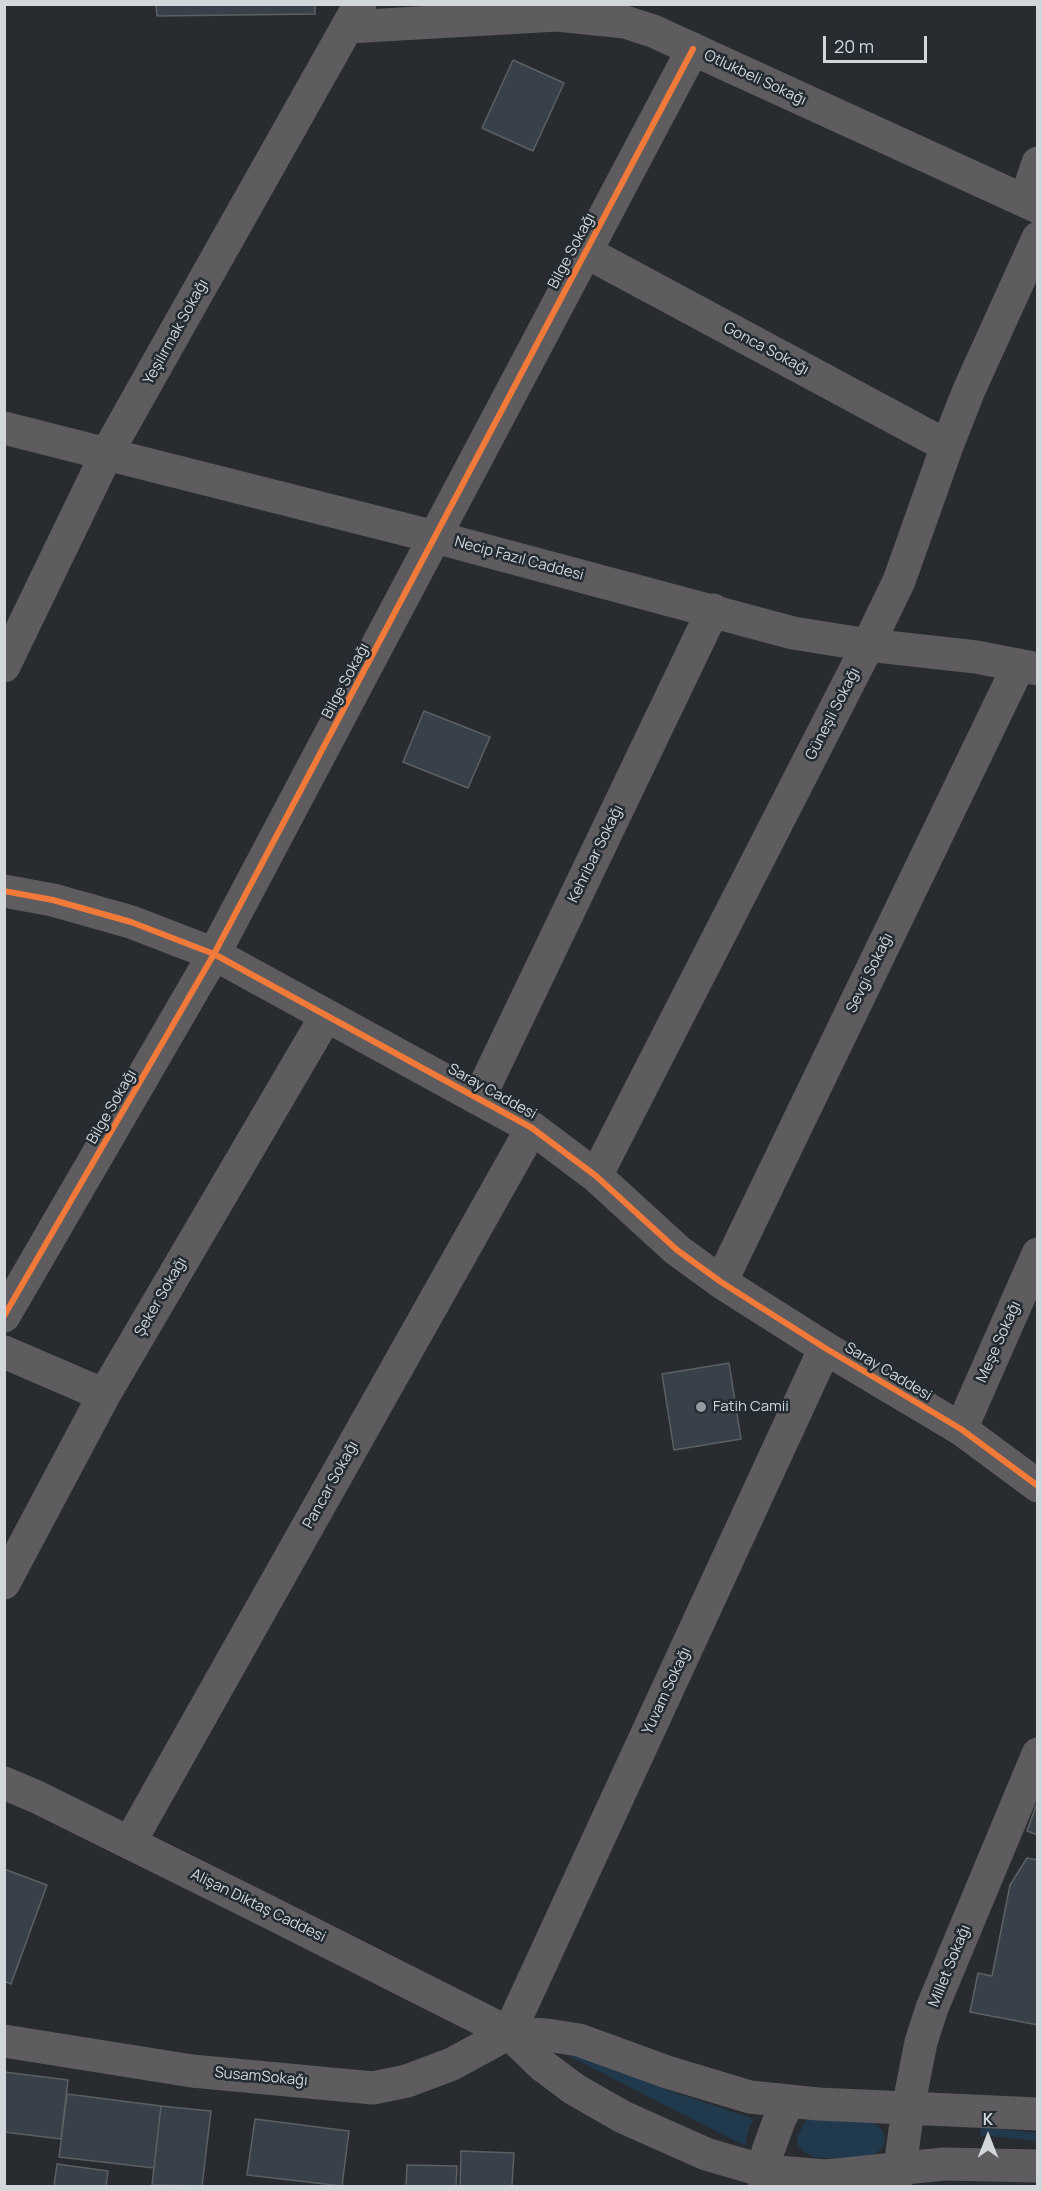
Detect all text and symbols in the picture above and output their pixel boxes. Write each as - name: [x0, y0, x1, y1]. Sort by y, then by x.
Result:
- scale bar: [826, 24, 930, 62]
- text: 20 m: [834, 34, 874, 58]
- street label: Otlukbeli Sokağı: [701, 46, 809, 110]
- street label: Bilge Sokağı: [545, 210, 599, 292]
- street label: Yeşilırmak Sokağı: [140, 276, 212, 388]
- street label: Gonca Sokağı: [720, 319, 812, 379]
- street label: Necip Fazıl Caddesi: [452, 533, 586, 585]
- street label: Bilge Sokağı: [319, 640, 373, 722]
- street label: Güneşli Sokağı: [802, 665, 864, 763]
- street label: Kehribar Sokağı: [565, 802, 627, 906]
- street label: Sevgi Sokağı: [843, 930, 897, 1016]
- street label: Saray Caddesi: [445, 1060, 539, 1124]
- street label: Bilge Sokağı: [83, 1067, 141, 1147]
- street label: Şeker Sokağı: [131, 1254, 191, 1340]
- street label: Meşe Sokağı: [973, 1298, 1025, 1386]
- street label: Saray Caddesi: [841, 1339, 935, 1405]
- place label: Fatih Camii: [713, 1398, 789, 1416]
- marker: Fatih Camii: [694, 1400, 708, 1414]
- street label: Pancar Sokağı: [300, 1438, 362, 1532]
- street label: Yuvam Sokağı: [639, 1645, 695, 1737]
- street label: Alişan Diktaş Caddesi: [188, 1866, 328, 1946]
- street label: Millet Sokağı: [925, 1922, 975, 2010]
- street label: SusamSokağı: [214, 2064, 308, 2090]
- north arrow: [958, 2107, 1018, 2167]
- text: K: [983, 2108, 993, 2130]

